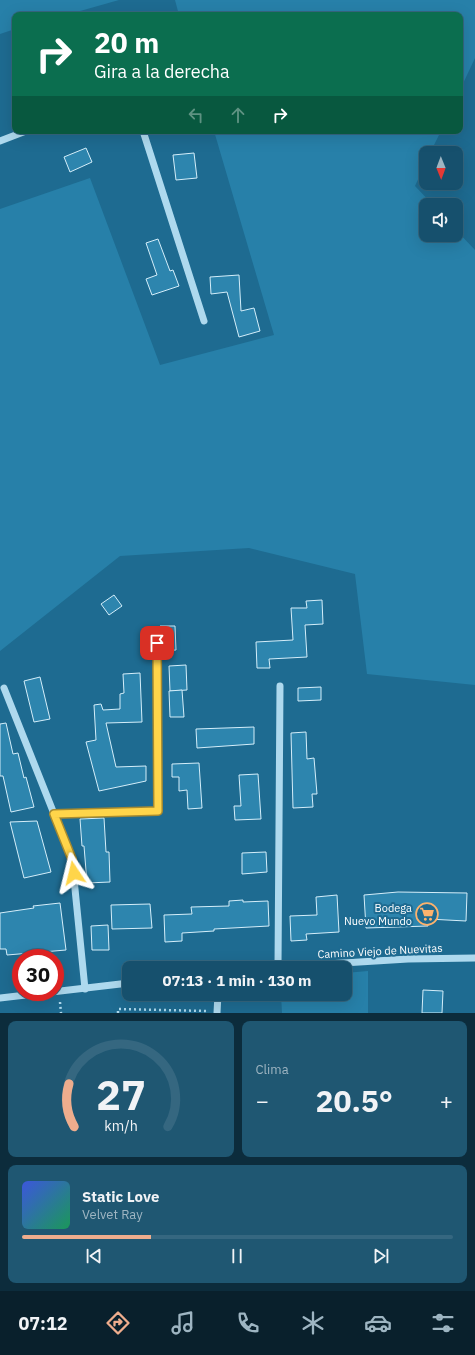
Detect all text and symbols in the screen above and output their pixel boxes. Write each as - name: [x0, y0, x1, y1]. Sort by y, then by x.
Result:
- text: 20 m: [94, 24, 159, 61]
- icon: right: [28, 28, 80, 80]
- text: Gira a la derecha: [94, 60, 230, 83]
- icon: left: [185, 104, 207, 126]
- icon: ahead: [227, 104, 249, 126]
- icon: right: [269, 104, 291, 126]
- north arrow: [419, 146, 463, 190]
- map controls: [419, 146, 463, 242]
- button: sound: [419, 198, 463, 242]
- pin: [140, 626, 174, 660]
- icon: arrive: [146, 632, 168, 654]
- position arrow: [53, 852, 95, 894]
- place label: Bodega Nuevo Mundo: [344, 901, 412, 928]
- supermarket icon: Bodega Nuevo Mundo: [414, 901, 440, 927]
- street label: Camino Viejo de Nuevitas: [317, 941, 443, 961]
- speed limit sign: 30: [12, 949, 64, 1001]
- text: 07:13 · 1 min · 130 m: [163, 971, 311, 990]
- text: Clima: [256, 1061, 289, 1078]
- text: 27: [96, 1067, 146, 1121]
- text: 20.5°: [316, 1081, 393, 1120]
- text: −: [256, 1086, 269, 1115]
- text: +: [440, 1086, 453, 1115]
- text: km/h: [104, 1116, 138, 1135]
- text: Static Love: [82, 1187, 159, 1206]
- text: Velvet Ray: [82, 1206, 143, 1223]
- icon: previous: [83, 1245, 105, 1267]
- icon: pause: [226, 1245, 248, 1267]
- icon: next: [370, 1245, 392, 1267]
- icon: directions: [104, 1309, 132, 1337]
- icon: music: [169, 1309, 197, 1337]
- icon: phone: [234, 1309, 262, 1337]
- icon: climate: [299, 1309, 327, 1337]
- icon: car: [364, 1309, 392, 1337]
- icon: filters: [429, 1309, 457, 1337]
- text: 07:12: [18, 1312, 68, 1335]

